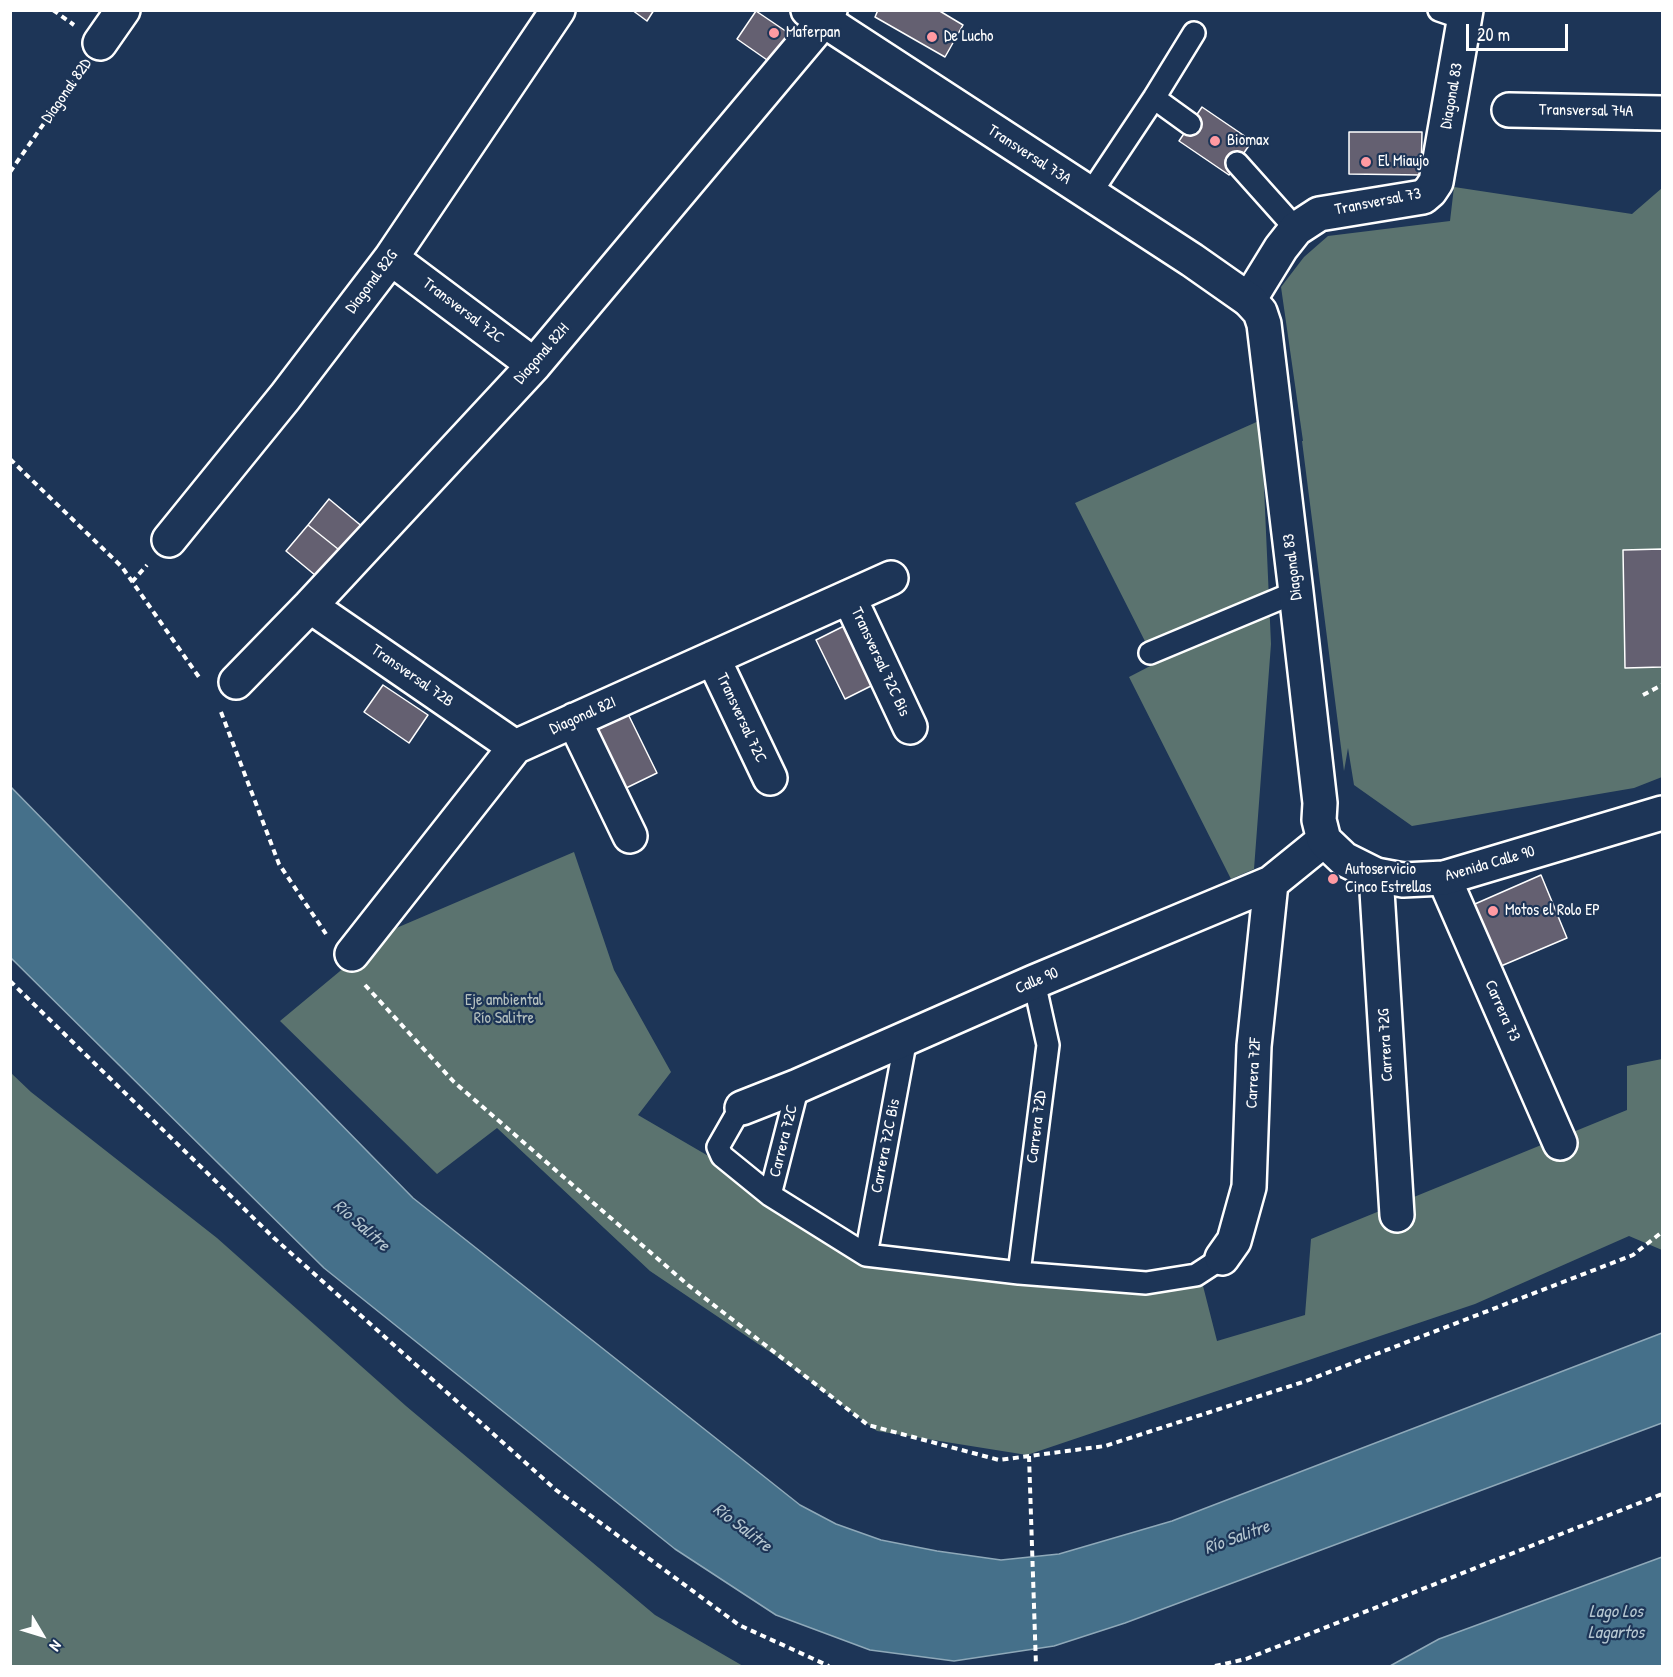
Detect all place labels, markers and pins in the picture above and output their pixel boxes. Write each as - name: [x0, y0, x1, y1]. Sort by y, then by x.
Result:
- place label: Maferpan: [786, 23, 840, 43]
- marker: Maferpan: [767, 26, 781, 40]
- place label: De Lucho: [944, 27, 993, 47]
- marker: De Lucho: [925, 30, 939, 44]
- place label: Biomax: [1227, 131, 1269, 151]
- marker: Biomax: [1208, 134, 1222, 148]
- place label: El Miaujo: [1378, 152, 1429, 172]
- marker: El Miaujo: [1359, 155, 1373, 169]
- place label: Autoservicio Cinco Estrellas: [1345, 860, 1432, 898]
- marker: Autoservicio Cinco Estrellas: [1326, 872, 1340, 886]
- place label: Motos el Rolo EP: [1505, 901, 1600, 921]
- marker: Motos el Rolo EP: [1486, 904, 1500, 918]

